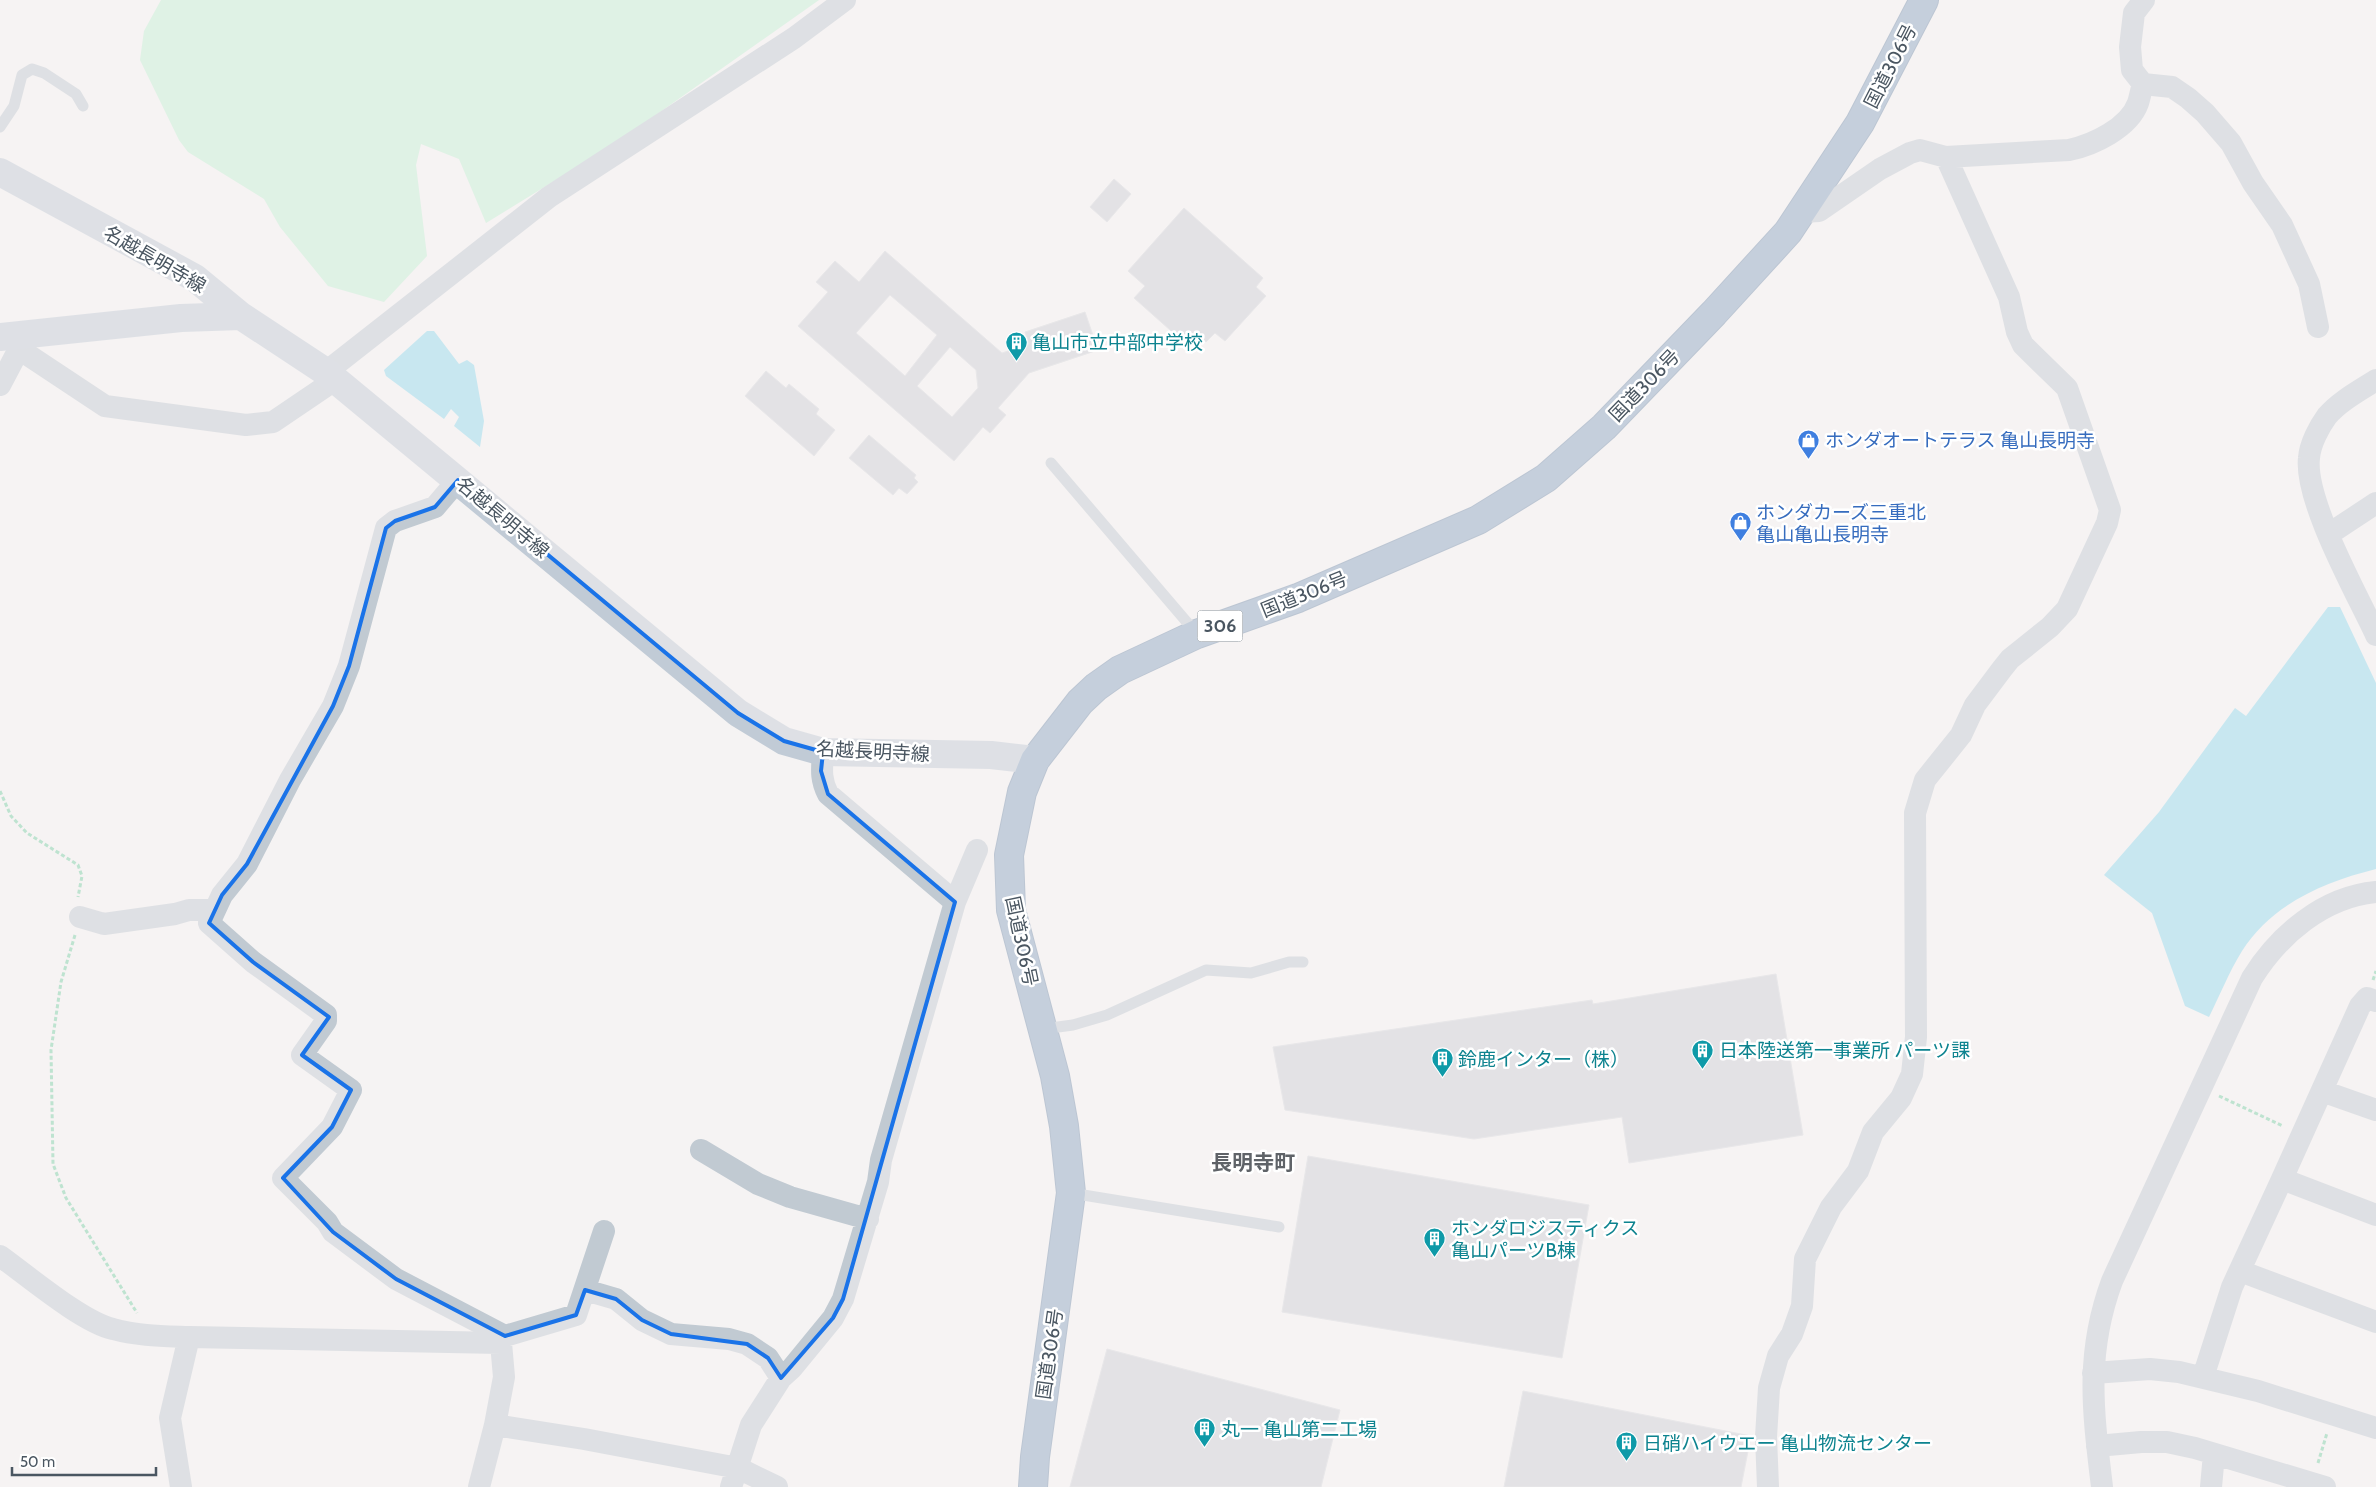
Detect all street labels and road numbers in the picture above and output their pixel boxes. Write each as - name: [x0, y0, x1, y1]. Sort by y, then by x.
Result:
- street label: 国道306号: [1859, 20, 1921, 112]
- street label: 名越長明寺線: [100, 221, 210, 298]
- street label: 国道306号: [1604, 345, 1684, 426]
- street label: 名越長明寺線: [452, 472, 554, 563]
- street label: 国道306号: [1258, 567, 1351, 622]
- road number: 306: [1198, 610, 1242, 642]
- street label: 名越長明寺線: [815, 737, 931, 766]
- street label: 国道306号: [1001, 894, 1042, 988]
- street label: 国道306号: [1032, 1307, 1067, 1401]

